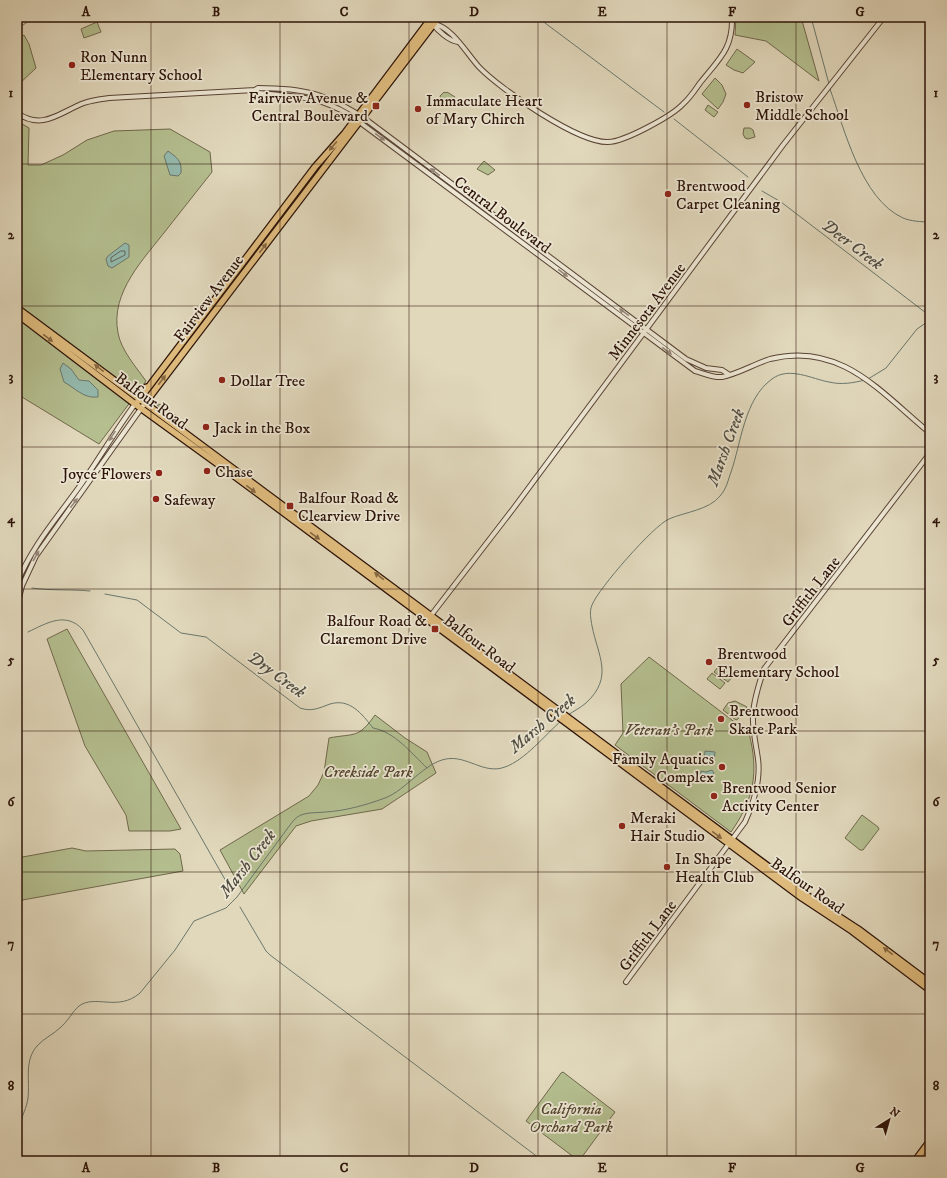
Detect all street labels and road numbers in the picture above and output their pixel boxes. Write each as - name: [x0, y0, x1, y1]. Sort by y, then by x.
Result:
- street label: Central Boulevard: [450, 172, 555, 258]
- street label: Fairview Avenue: [170, 251, 248, 346]
- street label: Minnesota Avenue: [604, 259, 690, 364]
- street label: Balfour Road: [111, 368, 192, 434]
- street label: Griffith Lane: [777, 552, 845, 631]
- street label: Balfour Road: [440, 610, 519, 677]
- street label: Balfour Road: [767, 853, 848, 918]
- street label: Griffith Lane: [615, 896, 681, 975]

